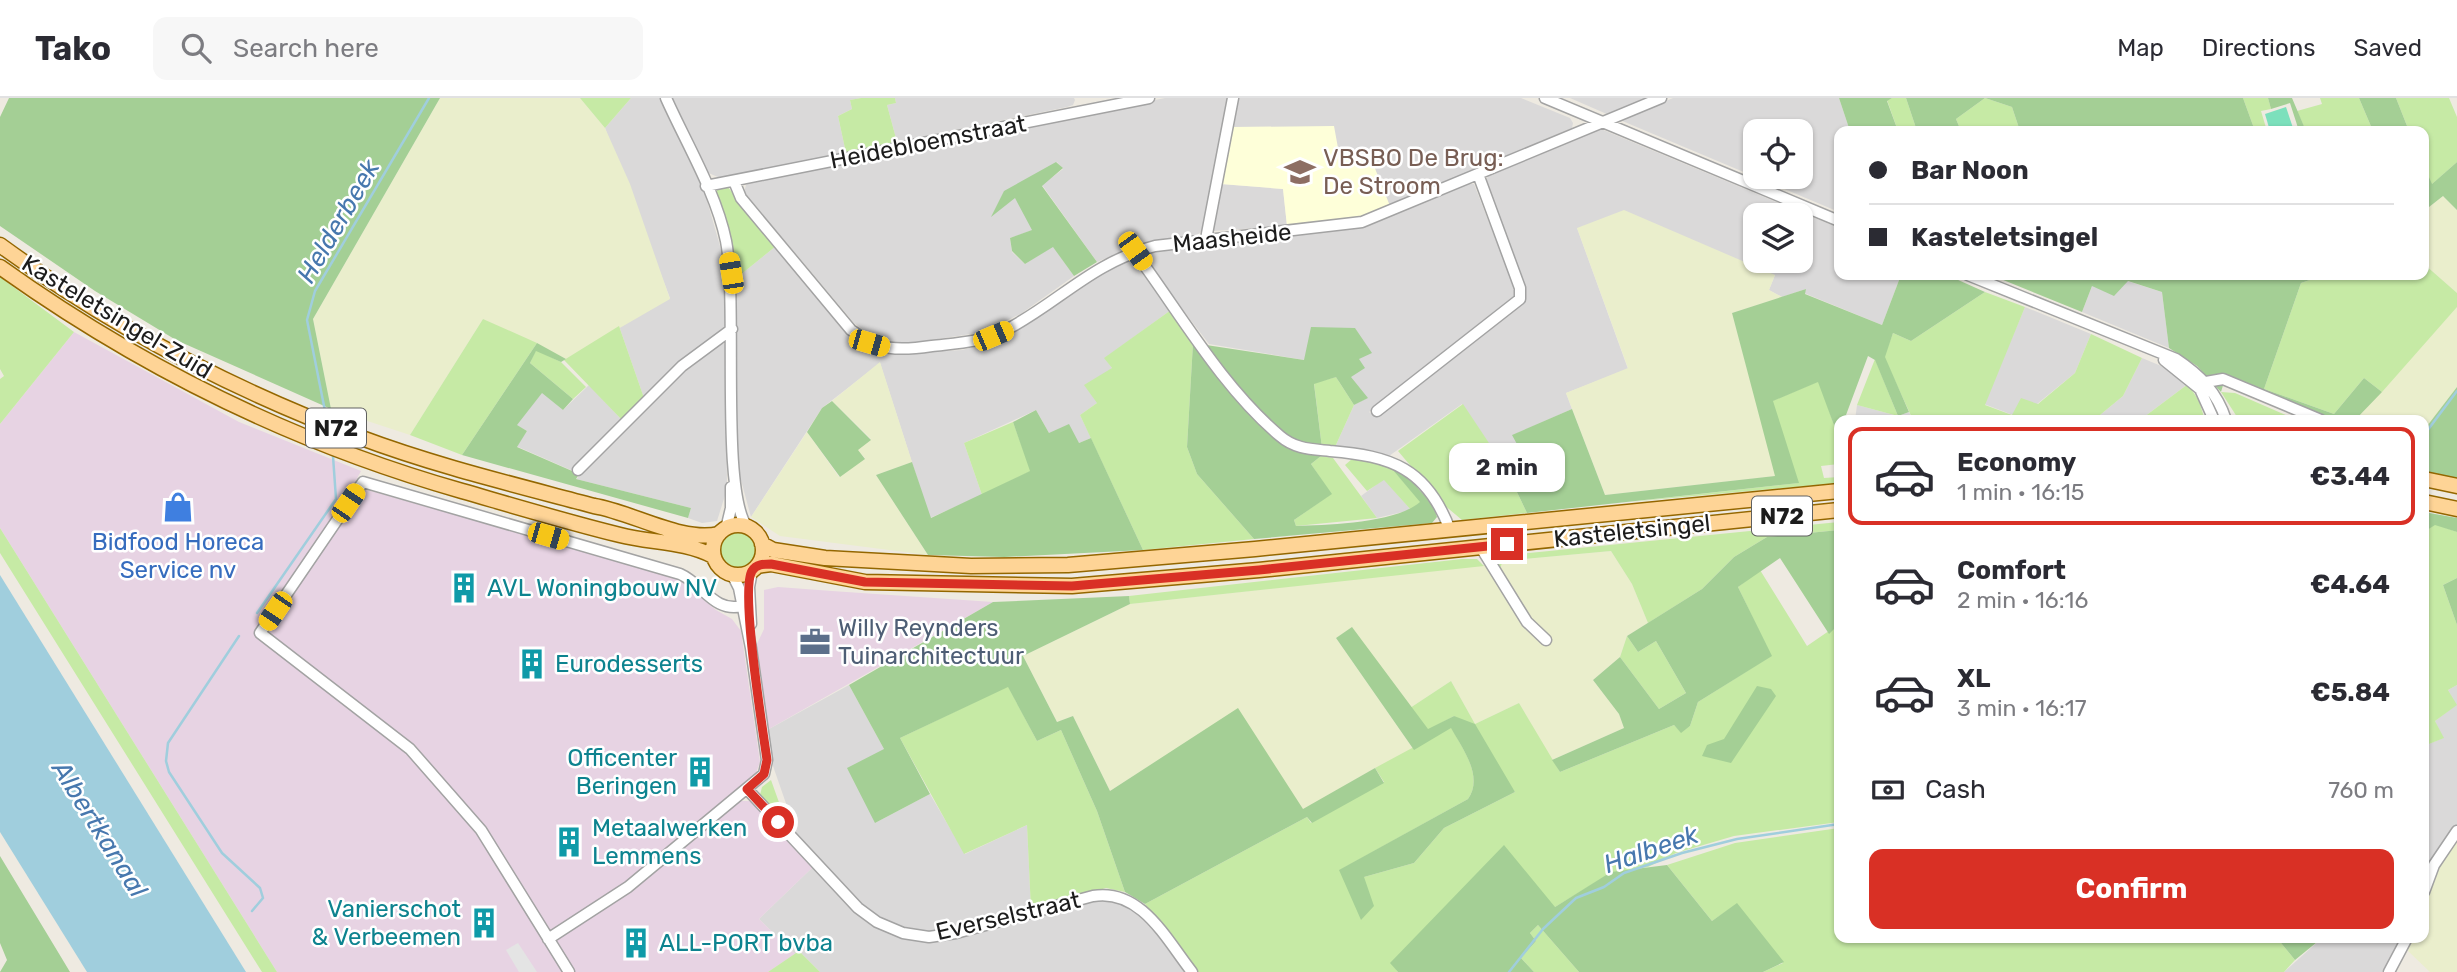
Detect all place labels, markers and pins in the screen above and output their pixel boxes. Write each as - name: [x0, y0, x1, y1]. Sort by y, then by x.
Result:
- place label: VBSBO De Brug: De Stroom: [1323, 144, 1504, 200]
- school or university icon: VBSBO De Brug: De Stroom: [1283, 155, 1317, 189]
- shop icon: Bidfood Horeca Service nv: [161, 490, 195, 524]
- place label: Bidfood Horeca Service nv: [92, 528, 264, 584]
- building icon: AVL Woningbouw NV: [447, 571, 481, 605]
- place label: AVL Woningbouw NV: [487, 574, 717, 602]
- place label: Willy Reynders Tuinarchitectuur: [838, 614, 1024, 670]
- office icon: Willy Reynders Tuinarchitectuur: [798, 625, 832, 659]
- building icon: Eurodesserts: [515, 647, 549, 681]
- place label: Eurodesserts: [555, 650, 703, 678]
- place label: Officenter Beringen: [567, 744, 677, 800]
- building icon: Officenter Beringen: [683, 755, 717, 789]
- place label: Metaalwerken Lemmens: [592, 814, 747, 870]
- building icon: Metaalwerken Lemmens: [552, 825, 586, 859]
- place label: Vanierschot & Verbeemen: [312, 895, 461, 951]
- building icon: Vanierschot & Verbeemen: [467, 906, 501, 940]
- building icon: ALL-PORT bvba: [619, 926, 653, 960]
- place label: ALL-PORT bvba: [659, 929, 833, 957]

